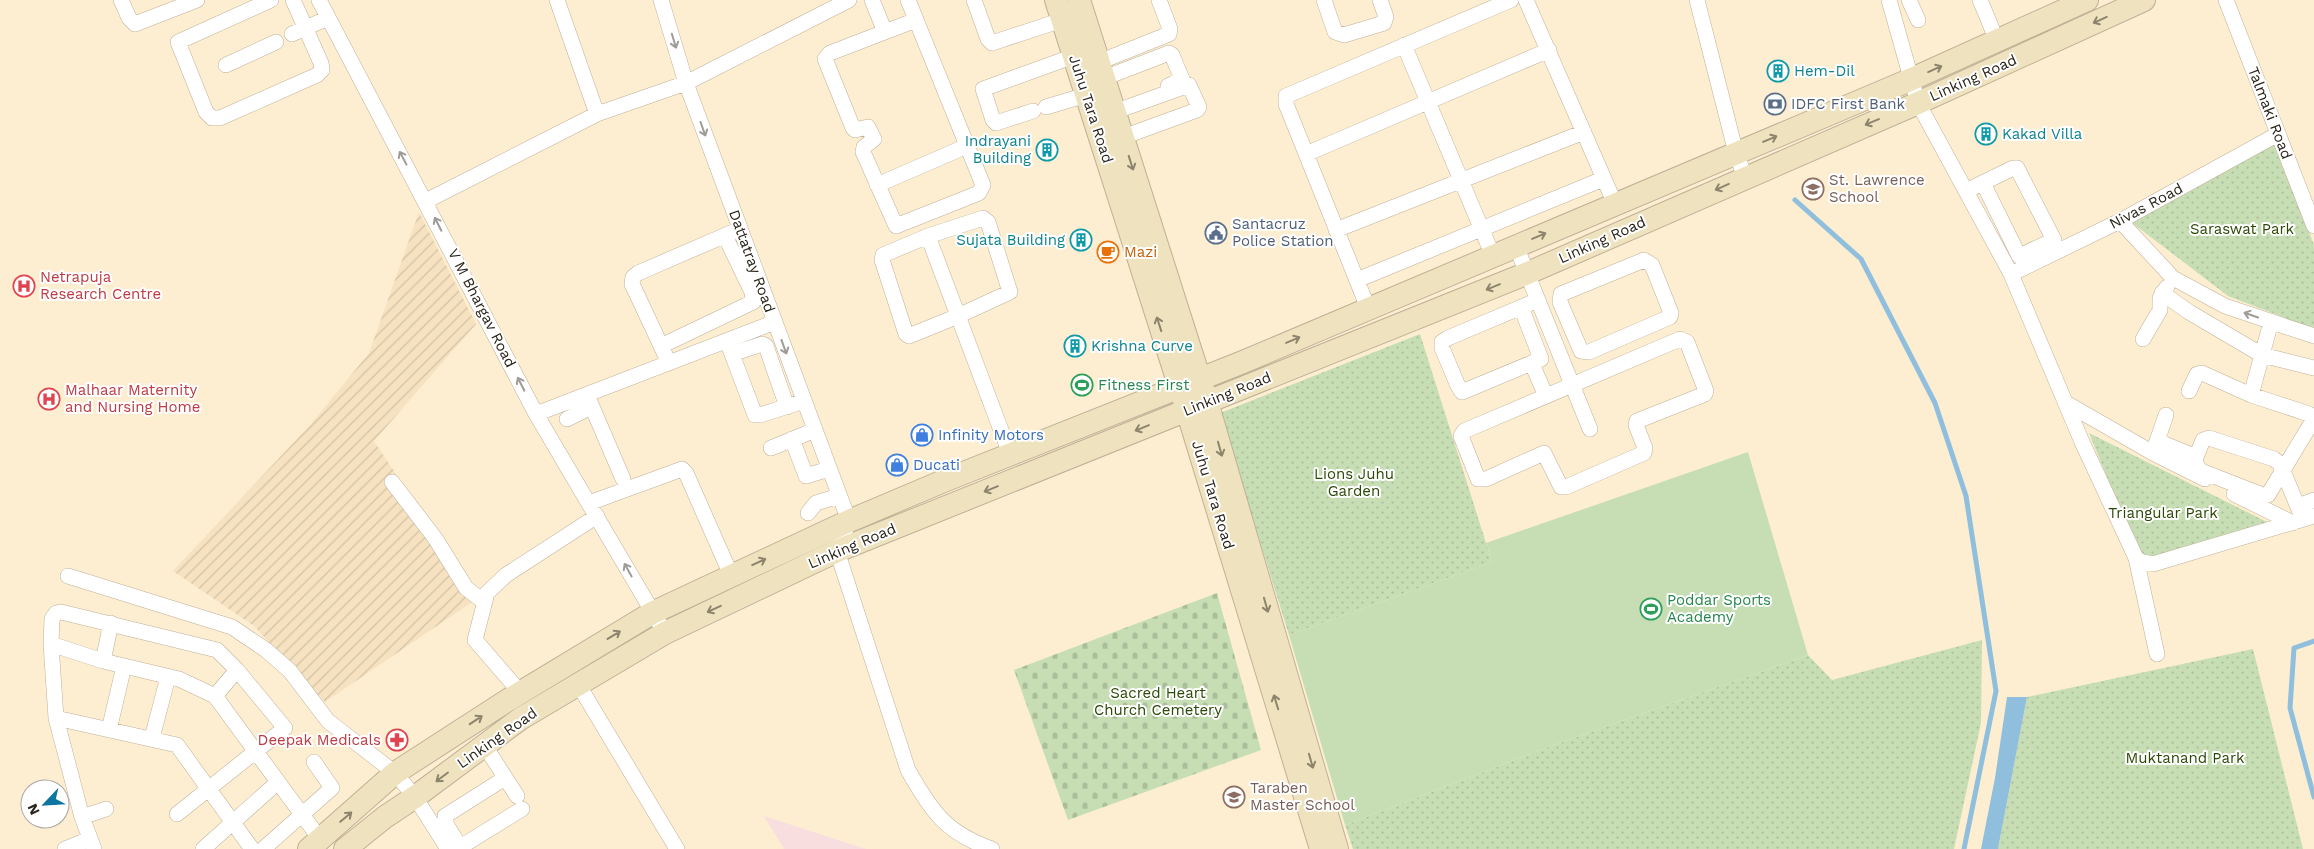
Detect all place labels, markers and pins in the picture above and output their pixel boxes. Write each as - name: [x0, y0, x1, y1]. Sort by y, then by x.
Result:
- building icon: Hem-Dil: [1766, 59, 1790, 83]
- place label: Hem-Dil: [1794, 62, 1855, 80]
- bank icon: IDFC First Bank: [1763, 92, 1787, 116]
- place label: IDFC First Bank: [1791, 95, 1905, 113]
- building icon: Kakad Villa: [1974, 122, 1998, 146]
- place label: Kakad Villa: [2002, 125, 2083, 143]
- place label: Indrayani Building: [965, 132, 1031, 167]
- building icon: Indrayani Building: [1035, 138, 1059, 162]
- place label: St. Lawrence School: [1829, 171, 1925, 206]
- school or university icon: St. Lawrence School: [1801, 177, 1825, 201]
- place label: Santacruz Police Station: [1232, 215, 1333, 250]
- public building icon: Santacruz Police Station: [1204, 221, 1228, 245]
- building icon: Sujata Building: [1069, 228, 1093, 252]
- place label: Sujata Building: [956, 231, 1065, 249]
- cafe icon: Mazi: [1096, 240, 1120, 264]
- place label: Mazi: [1124, 243, 1157, 261]
- place label: Netrapuja Research Centre: [40, 268, 161, 303]
- hospital icon: Netrapuja Research Centre: [12, 274, 36, 298]
- building icon: Krishna Curve: [1063, 334, 1087, 358]
- place label: Krishna Curve: [1091, 337, 1193, 355]
- sports icon: Fitness First: [1070, 373, 1094, 397]
- place label: Fitness First: [1098, 376, 1190, 394]
- place label: Malhaar Maternity and Nursing Home: [65, 381, 200, 416]
- hospital icon: Malhaar Maternity and Nursing Home: [37, 387, 61, 411]
- shop icon: Infinity Motors: [910, 423, 934, 447]
- place label: Infinity Motors: [938, 426, 1044, 444]
- shop icon: Ducati: [885, 453, 909, 477]
- place label: Ducati: [913, 456, 960, 474]
- place label: Poddar Sports Academy: [1667, 591, 1771, 626]
- sports icon: Poddar Sports Academy: [1639, 597, 1663, 621]
- pharmacy icon: Deepak Medicals: [385, 728, 409, 752]
- place label: Deepak Medicals: [258, 731, 381, 749]
- place label: Taraben Master School: [1250, 779, 1355, 814]
- school or university icon: Taraben Master School: [1222, 785, 1246, 809]

